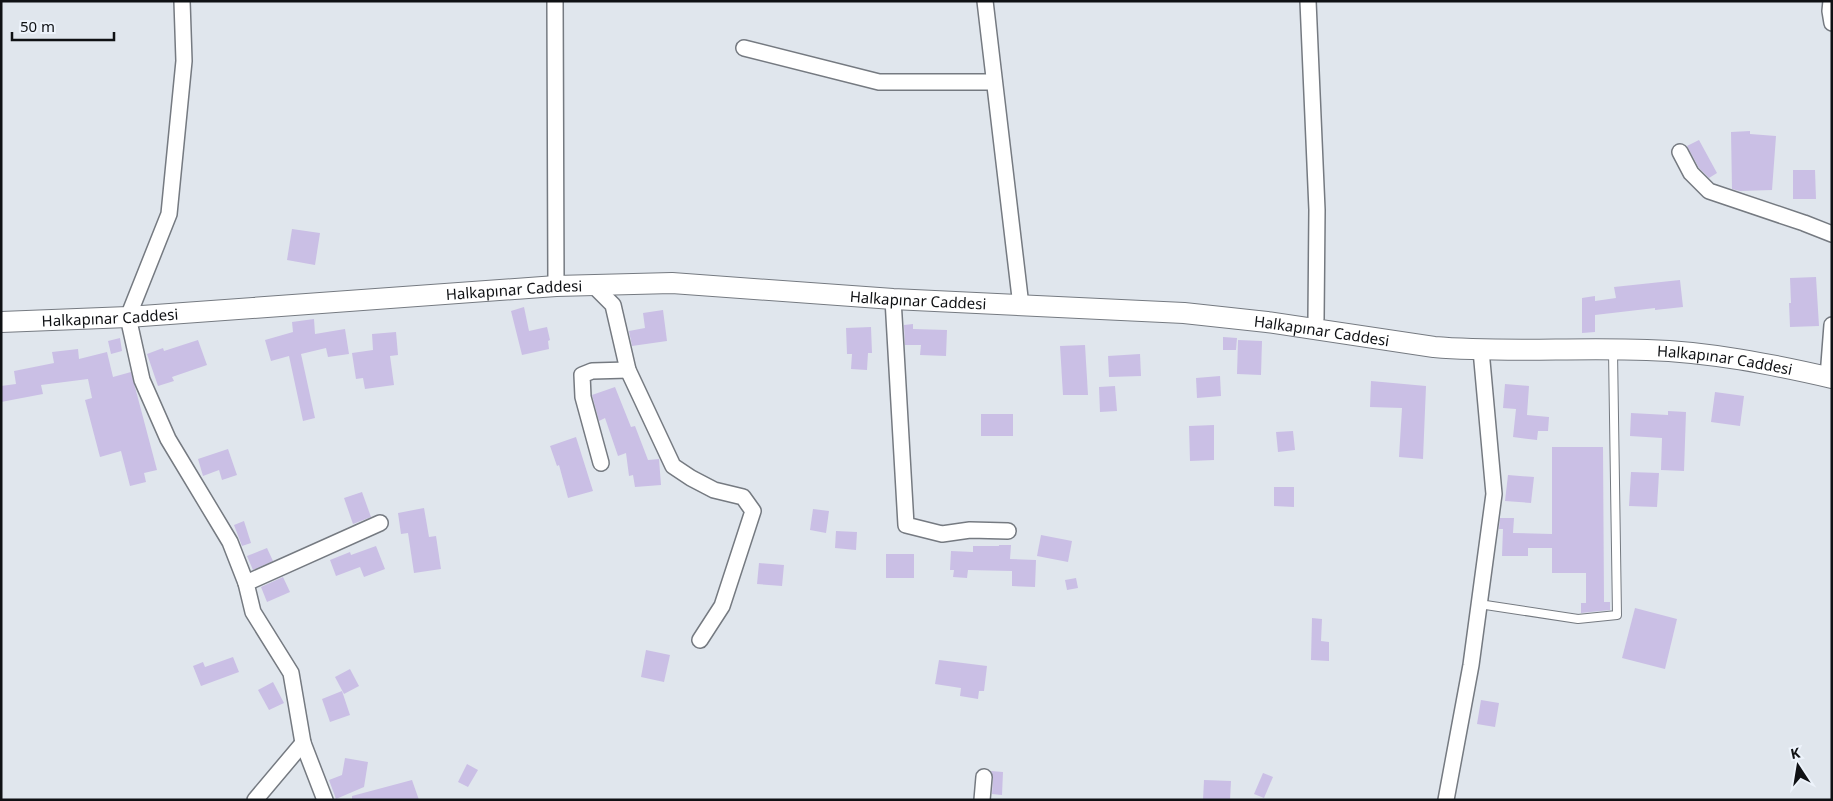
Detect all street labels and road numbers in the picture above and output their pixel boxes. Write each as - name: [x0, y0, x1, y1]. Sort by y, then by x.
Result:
- street label: Halkapınar Caddesi: [445, 275, 582, 304]
- street label: Halkapınar Caddesi: [849, 286, 987, 313]
- street label: Halkapınar Caddesi: [41, 303, 179, 330]
- street label: Halkapınar Caddesi: [1253, 311, 1391, 350]
- street label: Halkapınar Caddesi: [1656, 340, 1794, 379]

